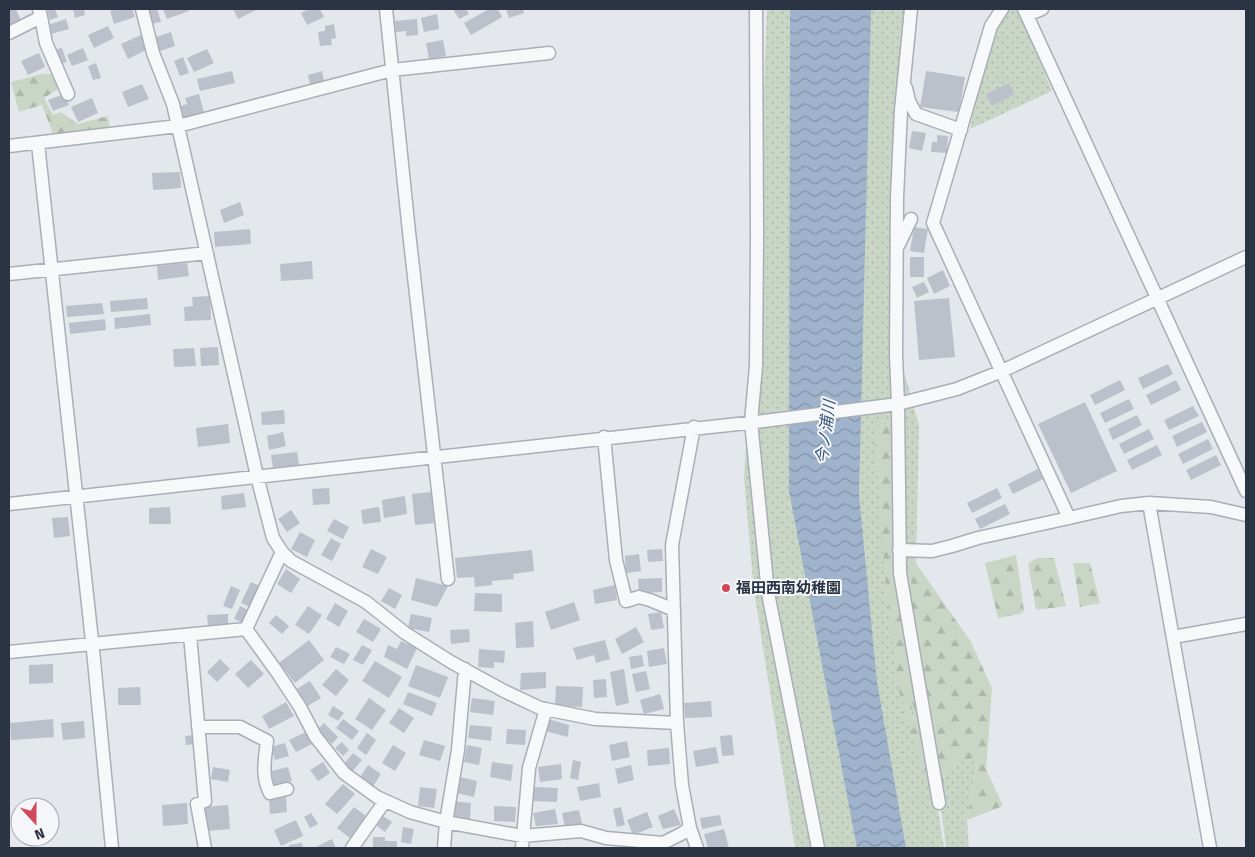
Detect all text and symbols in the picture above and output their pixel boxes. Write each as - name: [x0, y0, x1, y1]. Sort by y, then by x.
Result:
- water label: 今ノ浦川: [812, 397, 839, 465]
- place label: 福田西南幼稚園: [735, 579, 841, 597]
- marker: 福田西南幼稚園: [720, 582, 732, 594]
- north arrow: [10, 797, 60, 847]
- text: N: [32, 824, 47, 843]

